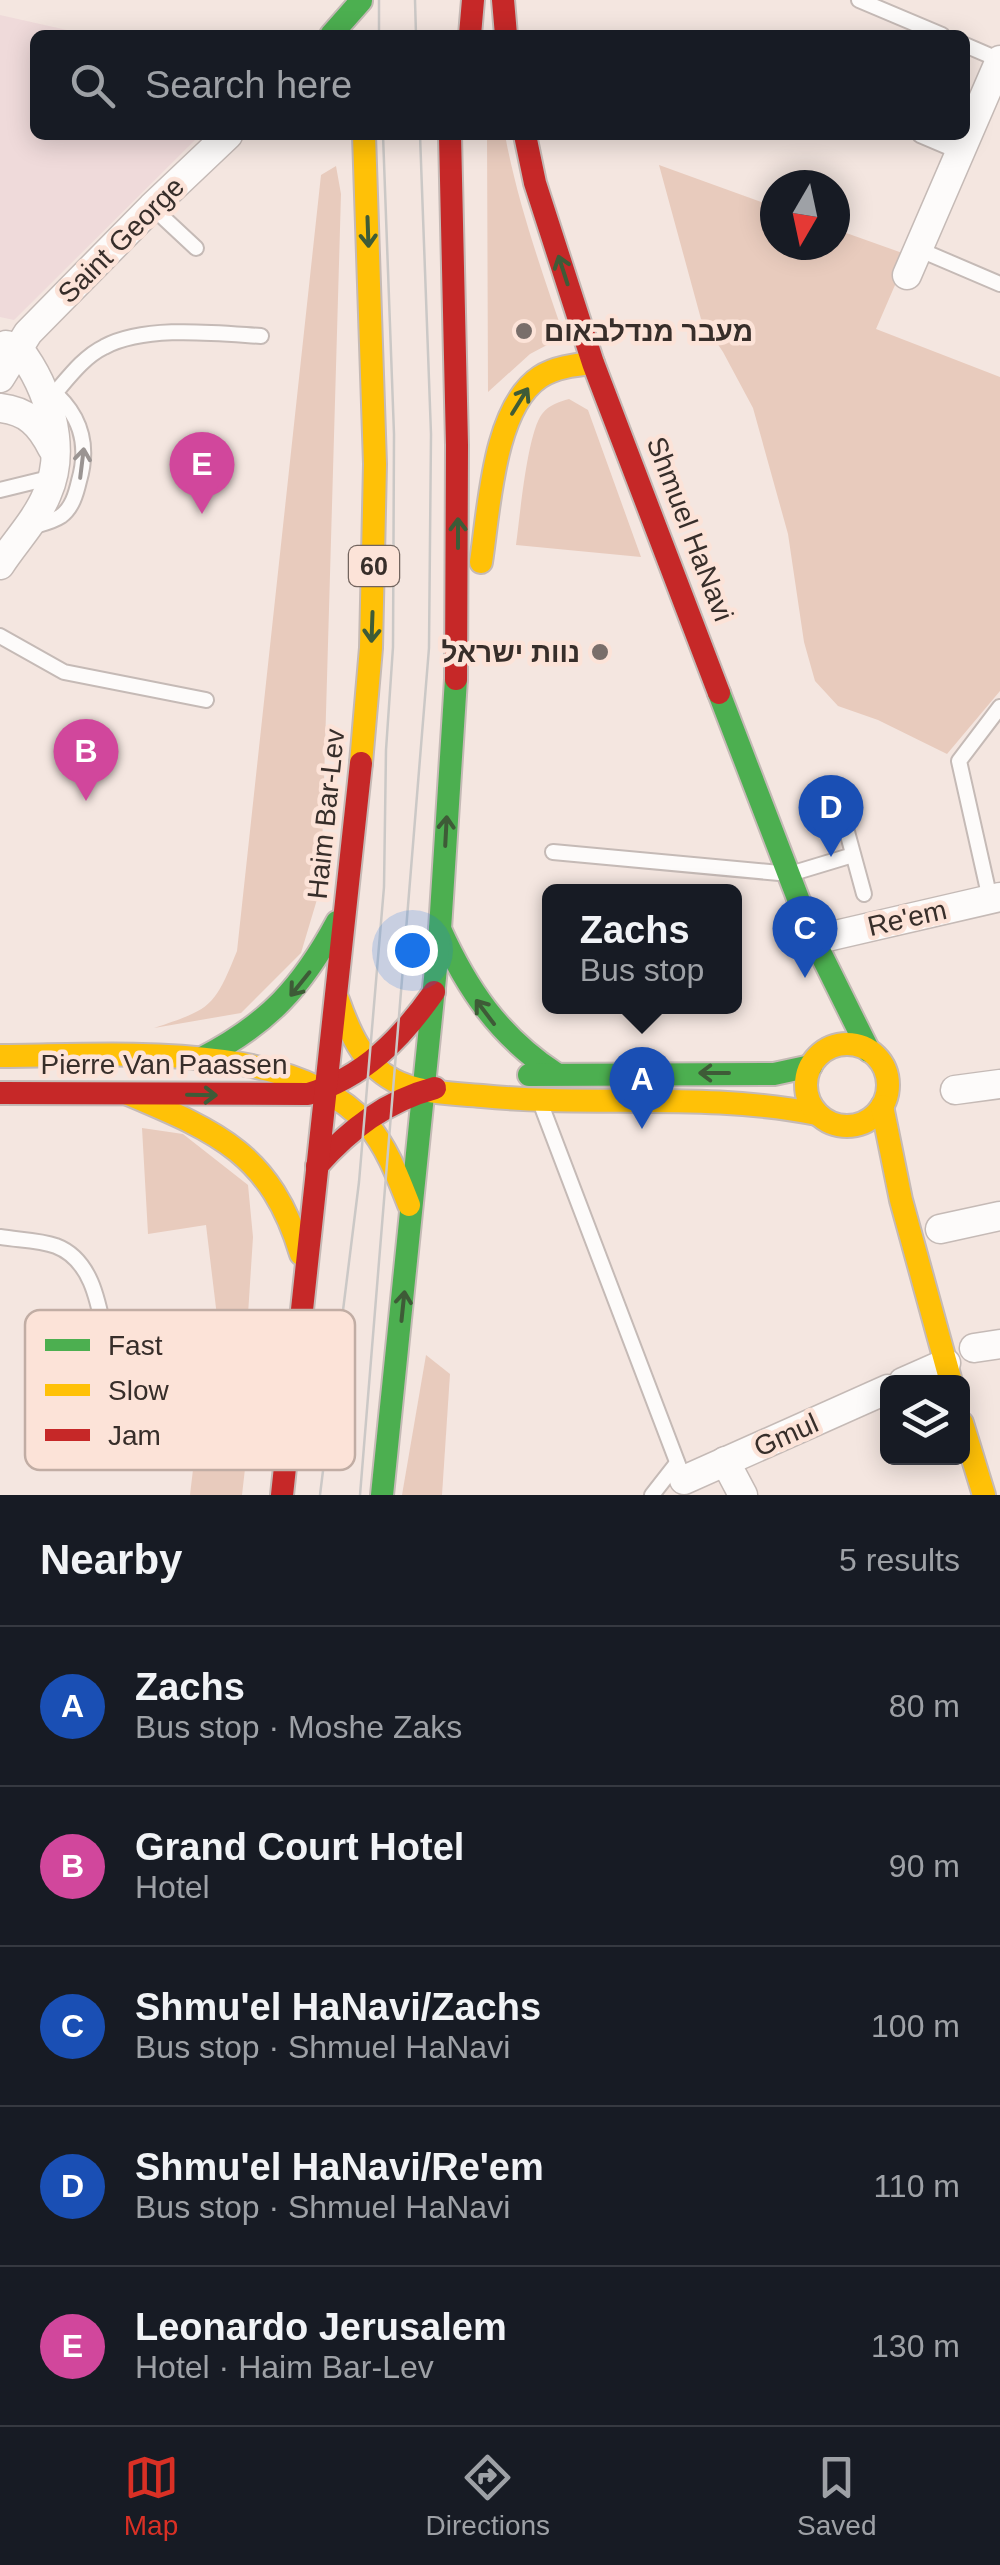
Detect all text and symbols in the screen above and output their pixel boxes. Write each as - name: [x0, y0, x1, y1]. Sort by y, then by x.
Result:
- search box: [30, 30, 970, 140]
- icon: search: [65, 58, 120, 113]
- text: Search here: [145, 64, 352, 106]
- north arrow: [760, 170, 850, 260]
- street label: Saint George: [52, 171, 190, 309]
- one-way arrow: [358, 216, 377, 248]
- one-way arrow: [553, 255, 571, 286]
- place label: מעבר מנדלבאום: [544, 316, 753, 347]
- marker: מעבר מנדלבאום: [513, 320, 535, 342]
- one-way arrow: [510, 387, 530, 416]
- pin: E: [170, 432, 234, 514]
- street label: Shmuel HaNavi: [641, 433, 739, 625]
- one-way arrow: [73, 447, 92, 479]
- one-way arrow: [448, 517, 468, 550]
- road number: 60: [349, 546, 399, 586]
- one-way arrow: [363, 611, 382, 643]
- place label: נוות ישראל: [441, 637, 580, 668]
- marker: נוות ישראל: [589, 641, 611, 663]
- pin: B: [54, 718, 118, 801]
- street label: Haim Bar-Lev: [302, 727, 350, 901]
- pin: D: [798, 774, 864, 857]
- one-way arrow: [437, 816, 456, 848]
- popup: [542, 884, 742, 1014]
- street label: Re'em: [865, 894, 949, 942]
- pin: C: [772, 896, 838, 978]
- text: Zachs: [580, 909, 690, 951]
- your location: [387, 925, 438, 976]
- text: Bus stop: [580, 952, 704, 988]
- one-way arrow: [289, 971, 311, 997]
- one-way arrow: [474, 999, 495, 1026]
- pin: A: [610, 1046, 674, 1129]
- street label: Pierre Van Paassen: [41, 1049, 287, 1080]
- one-way arrow: [698, 1064, 730, 1082]
- one-way arrow: [186, 1086, 218, 1104]
- one-way arrow: [394, 1290, 413, 1322]
- legend: [25, 1310, 355, 1470]
- text: Fast: [108, 1330, 163, 1361]
- text: Slow: [108, 1375, 169, 1406]
- map controls: [880, 1375, 970, 1465]
- button: layers: [880, 1375, 970, 1465]
- street label: Gmul: [749, 1407, 823, 1463]
- text: Jam: [108, 1420, 161, 1451]
- text: Nearby: [40, 1536, 182, 1583]
- text: 5 results: [839, 1542, 960, 1578]
- text: Zachs: [135, 1666, 245, 1708]
- text: A: [61, 1688, 84, 1724]
- text: 80 m: [889, 1688, 960, 1724]
- text: Bus stop · Moshe Zaks: [135, 1709, 462, 1745]
- text: Grand Court Hotel: [135, 1826, 464, 1868]
- text: B: [61, 1848, 84, 1884]
- text: 90 m: [889, 1848, 960, 1884]
- text: Hotel: [135, 1869, 210, 1905]
- text: Shmu'el HaNavi/Zachs: [135, 1986, 541, 2028]
- text: C: [61, 2008, 84, 2044]
- text: 100 m: [871, 2008, 960, 2044]
- text: Bus stop · Shmuel HaNavi: [135, 2029, 510, 2065]
- text: Shmu'el HaNavi/Re'em: [135, 2146, 544, 2188]
- text: D: [61, 2168, 84, 2204]
- text: 110 m: [873, 2168, 960, 2204]
- text: Bus stop · Shmuel HaNavi: [135, 2189, 510, 2225]
- text: Leonardo Jerusalem: [135, 2306, 507, 2348]
- text: E: [62, 2328, 83, 2364]
- text: 130 m: [871, 2328, 960, 2364]
- text: Hotel · Haim Bar-Lev: [135, 2349, 434, 2385]
- tab: Map: [124, 2450, 179, 2542]
- tab: Directions: [426, 2450, 550, 2542]
- tab: Saved: [797, 2450, 876, 2542]

